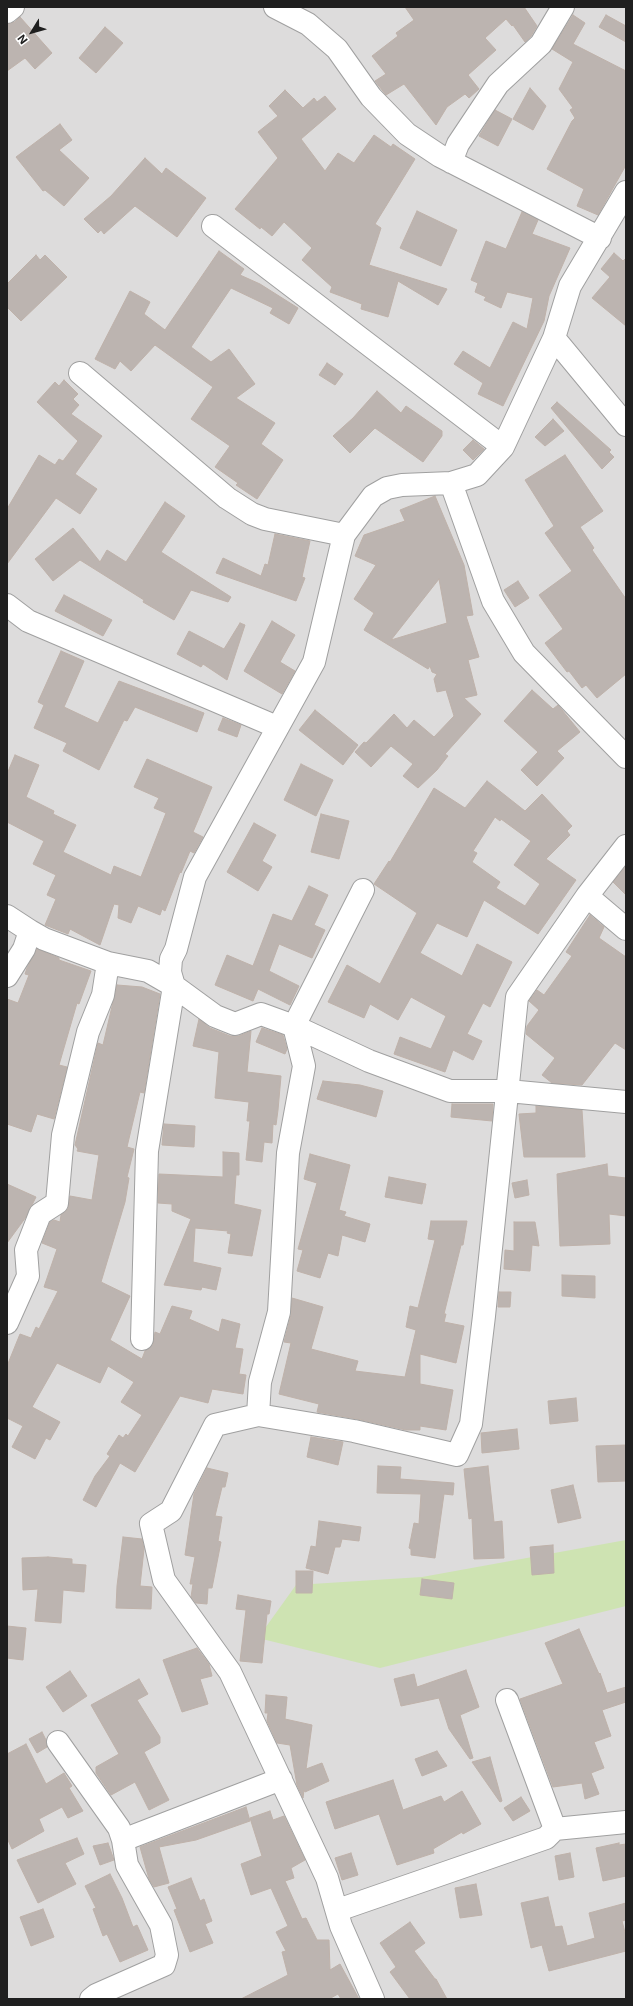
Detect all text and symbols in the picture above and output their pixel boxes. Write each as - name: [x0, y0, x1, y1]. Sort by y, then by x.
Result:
- north arrow: [12, 12, 52, 52]
- text: N: [14, 32, 31, 47]

